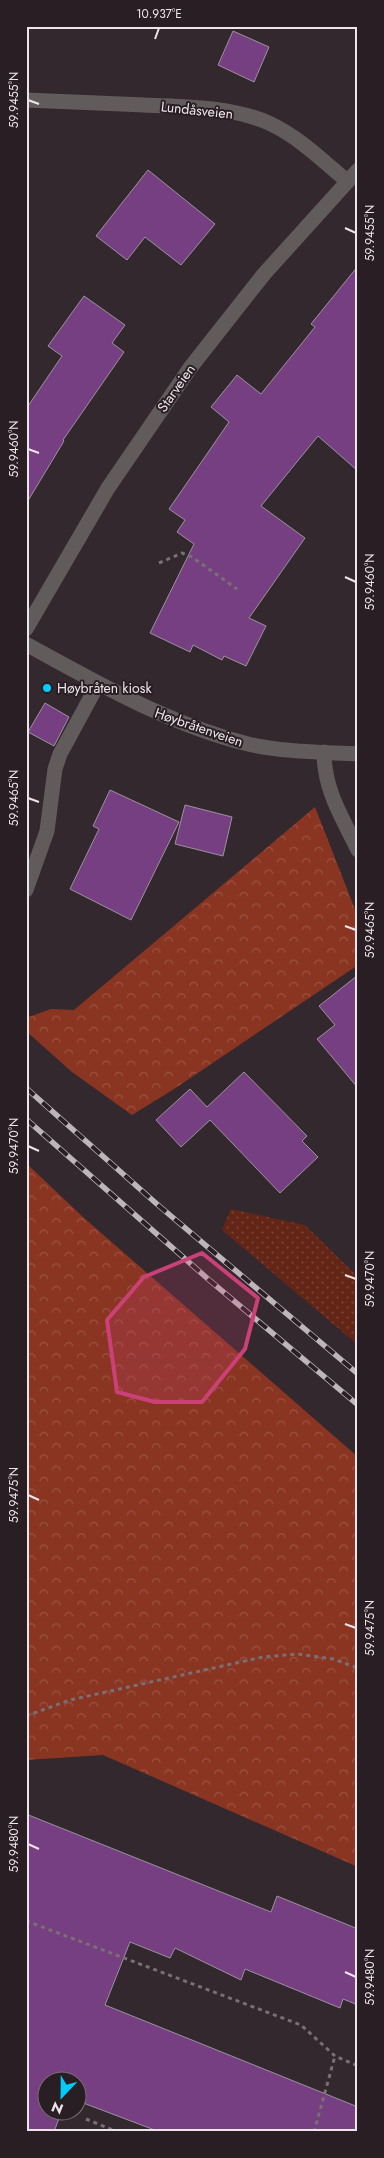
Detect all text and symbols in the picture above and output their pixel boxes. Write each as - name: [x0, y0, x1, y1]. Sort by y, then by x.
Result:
- text: 10.937°E: [136, 5, 182, 23]
- text: 59.9455°N: [5, 72, 23, 128]
- street label: Lundåsveien: [160, 96, 234, 124]
- text: 59.9455°N: [361, 205, 379, 261]
- street label: Starveien: [152, 360, 200, 416]
- text: 59.9460°N: [5, 420, 23, 478]
- text: 59.9460°N: [361, 553, 379, 611]
- place label: Høybråten kiosk: [57, 678, 152, 698]
- marker: Høybråten kiosk: [41, 682, 53, 694]
- street label: Høybråtenveien: [152, 703, 246, 751]
- text: 59.9465°N: [5, 770, 23, 826]
- text: 59.9465°N: [361, 902, 379, 958]
- text: 59.9470°N: [5, 1118, 23, 1174]
- text: 59.9470°N: [361, 1251, 379, 1307]
- text: 59.9475°N: [5, 1467, 23, 1523]
- text: 59.9475°N: [361, 1600, 379, 1656]
- text: 59.9480°N: [5, 1816, 23, 1872]
- text: 59.9480°N: [361, 1949, 379, 2005]
- north arrow: [38, 2070, 88, 2120]
- text: N: [48, 2097, 66, 2119]

